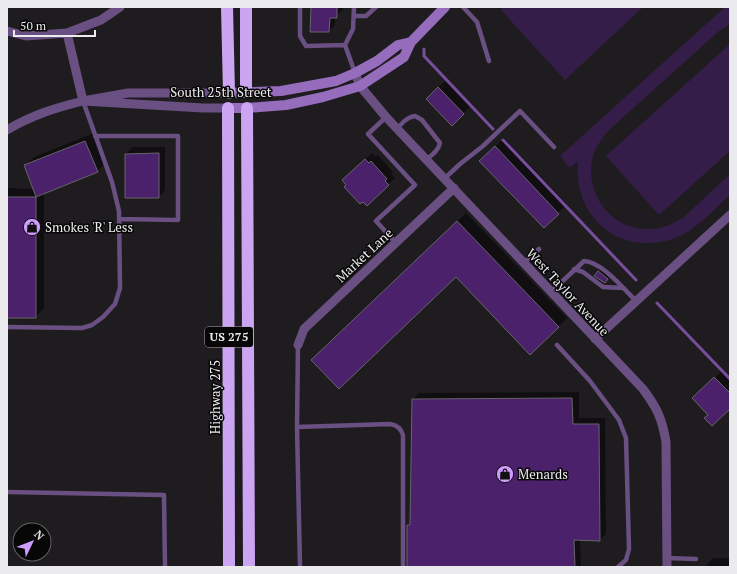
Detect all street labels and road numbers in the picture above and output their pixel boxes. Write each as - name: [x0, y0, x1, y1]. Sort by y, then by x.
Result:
- street label: South 25th Street: [170, 83, 272, 101]
- street label: Market Lane: [332, 224, 396, 286]
- street label: West Taylor Avenue: [523, 244, 613, 340]
- road number: US 275: [205, 327, 253, 347]
- street label: Highway 275: [206, 360, 224, 434]

